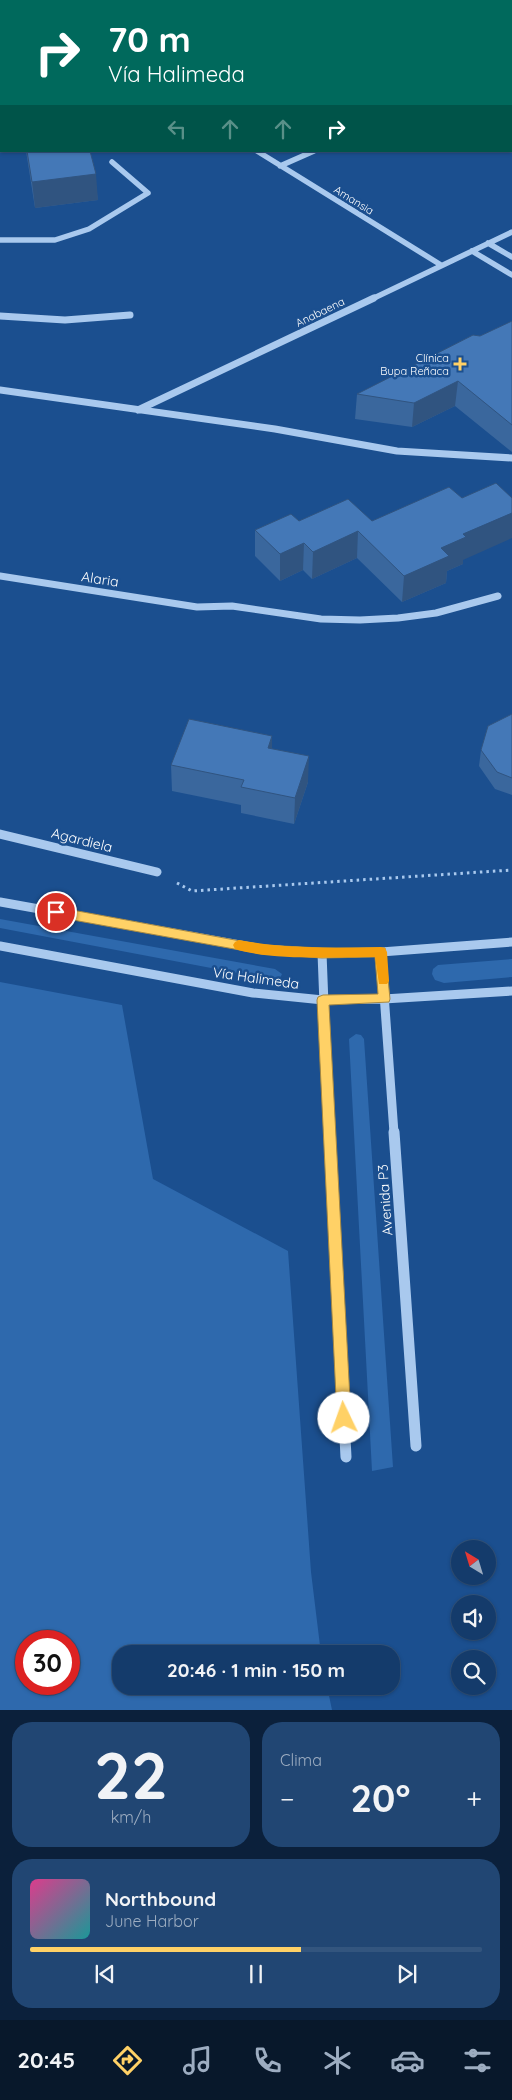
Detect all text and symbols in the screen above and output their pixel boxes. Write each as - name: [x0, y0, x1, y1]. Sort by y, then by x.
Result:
- text: 70 m: [108, 17, 191, 61]
- icon: right: [25, 20, 90, 85]
- text: Vía Halimeda: [108, 60, 245, 88]
- icon: left: [163, 115, 191, 143]
- icon: ahead: [216, 115, 244, 143]
- icon: ahead: [269, 115, 297, 143]
- icon: right: [322, 115, 350, 143]
- street label: Amansia: [331, 182, 377, 218]
- street label: Anabaena: [293, 294, 347, 330]
- place label: Clínica Bupa Reñaca: [380, 351, 449, 378]
- marker: Clínica Bupa Reñaca: [453, 357, 467, 371]
- street label: Alaria: [80, 567, 120, 591]
- street label: Agardiela: [50, 824, 114, 856]
- pin: [35, 891, 77, 933]
- icon: arrive: [42, 898, 70, 926]
- street label: Vía Halimeda: [212, 963, 300, 993]
- street label: Avenida P3: [374, 1164, 396, 1236]
- position arrow: [317, 1391, 369, 1443]
- north arrow: [451, 1540, 496, 1585]
- map controls: [451, 1540, 496, 1695]
- button: sound: [451, 1595, 496, 1640]
- speed limit sign: 30: [15, 1630, 80, 1695]
- button: search: [451, 1650, 496, 1695]
- text: 20:46 · 1 min · 150 m: [167, 1658, 345, 1682]
- text: 22: [94, 1734, 168, 1815]
- text: Clima: [280, 1750, 322, 1770]
- text: 20°: [350, 1774, 410, 1822]
- text: −: [280, 1781, 295, 1816]
- text: +: [466, 1781, 482, 1816]
- text: km/h: [111, 1807, 151, 1827]
- text: Northbound: [105, 1887, 216, 1911]
- text: June Harbor: [105, 1911, 199, 1931]
- icon: previous: [91, 1960, 119, 1988]
- icon: pause: [242, 1960, 270, 1988]
- icon: next: [393, 1960, 421, 1988]
- icon: directions: [110, 2043, 145, 2078]
- icon: music: [180, 2043, 215, 2078]
- icon: phone: [250, 2043, 285, 2078]
- icon: climate: [320, 2043, 355, 2078]
- icon: car: [390, 2043, 425, 2078]
- icon: filters: [460, 2043, 495, 2078]
- text: 20:45: [17, 2046, 75, 2074]

